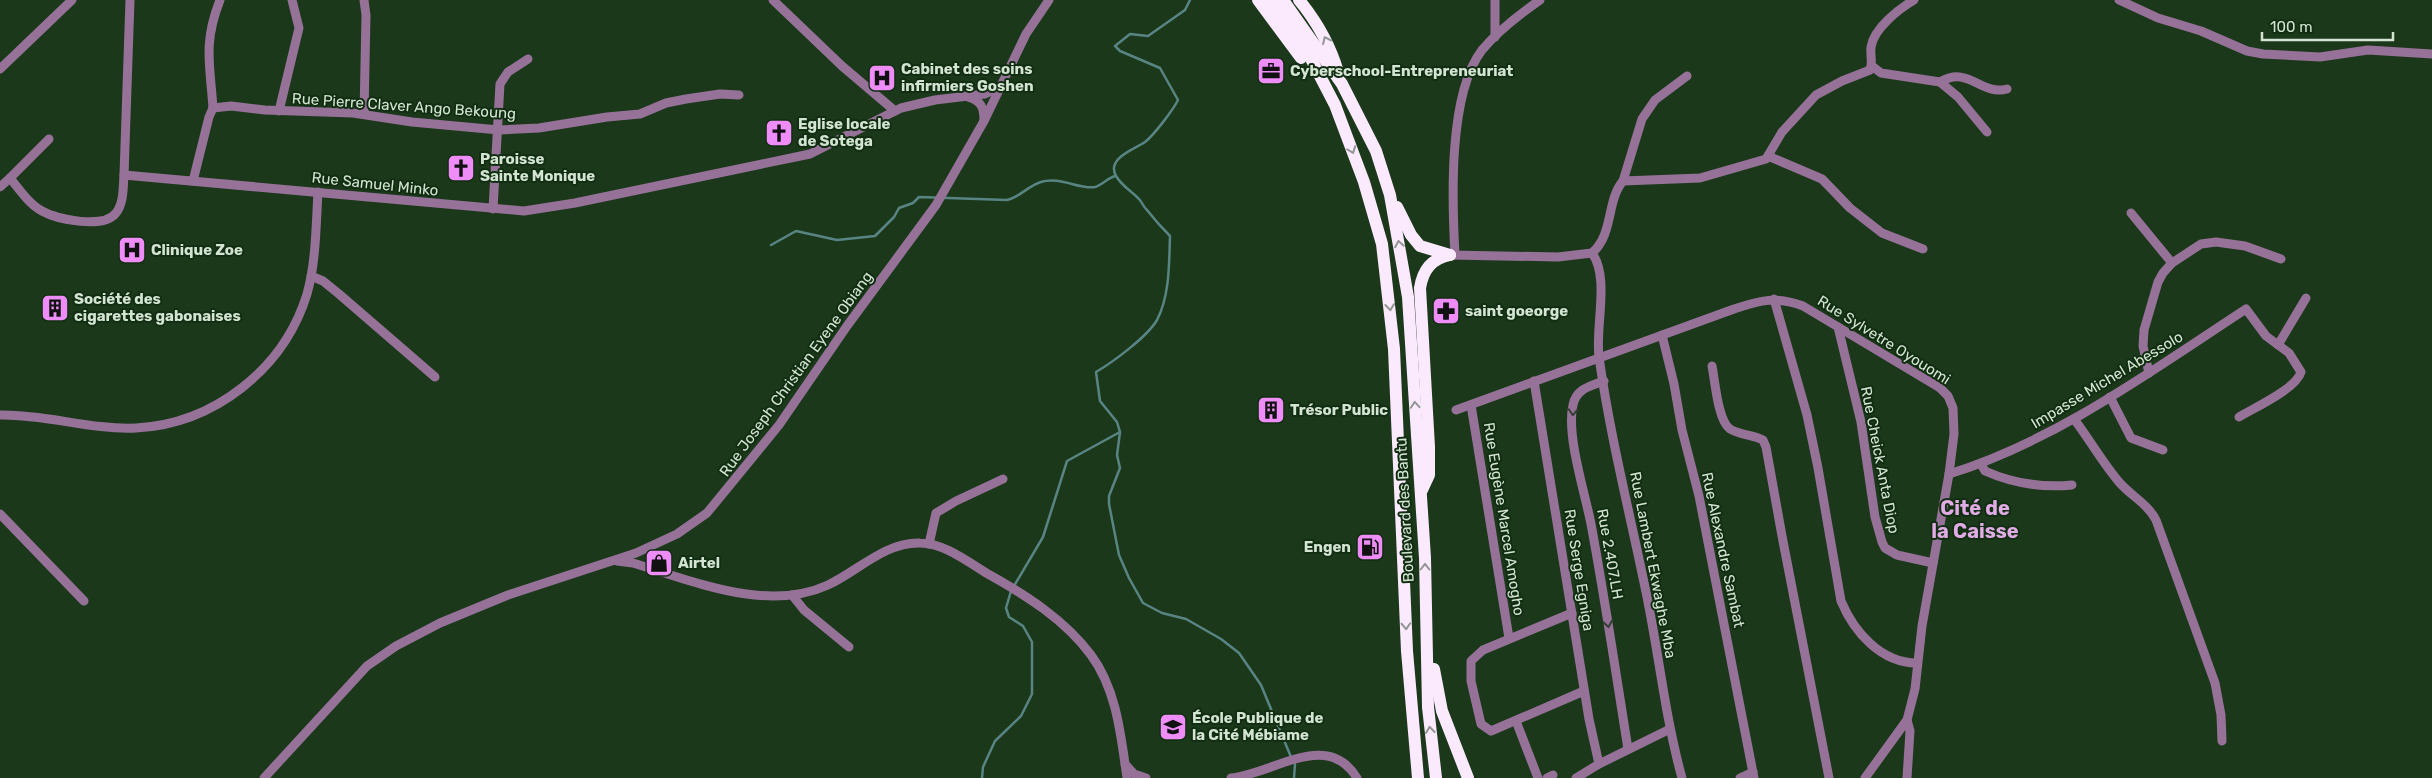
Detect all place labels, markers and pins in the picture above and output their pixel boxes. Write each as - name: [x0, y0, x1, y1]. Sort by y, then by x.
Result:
- office icon: Cyberschool-Entrepreneuriat: [1256, 56, 1286, 86]
- place label: Cabinet des soins infirmiers Goshen: [901, 60, 1034, 95]
- place label: Cyberschool-Entrepreneuriat: [1290, 62, 1513, 80]
- hospital icon: Cabinet des soins infirmiers Goshen: [867, 63, 897, 93]
- place label: Eglise locale de Sotega: [798, 115, 890, 150]
- church icon: Eglise locale de Sotega: [764, 118, 794, 148]
- place label: Paroisse Sainte Monique: [480, 150, 595, 185]
- church icon: Paroisse Sainte Monique: [446, 153, 476, 183]
- hospital icon: Clinique Zoe: [117, 235, 147, 265]
- place label: Clinique Zoe: [151, 241, 243, 259]
- place label: Société des cigarettes gabonaises: [74, 290, 241, 325]
- building icon: Société des cigarettes gabonaises: [40, 293, 70, 323]
- pharmacy icon: saint goeorge: [1431, 296, 1461, 326]
- place label: saint goeorge: [1465, 302, 1568, 320]
- building icon: Trésor Public: [1256, 395, 1286, 425]
- place label: Trésor Public: [1290, 401, 1388, 419]
- fuel station icon: Engen: [1355, 532, 1385, 562]
- place label: Engen: [1304, 538, 1351, 556]
- shop icon: Airtel: [644, 548, 674, 578]
- place label: Airtel: [678, 554, 720, 572]
- place label: École Publique de la Cité Mébiame: [1192, 709, 1323, 744]
- school or university icon: École Publique de la Cité Mébiame: [1158, 712, 1188, 742]

